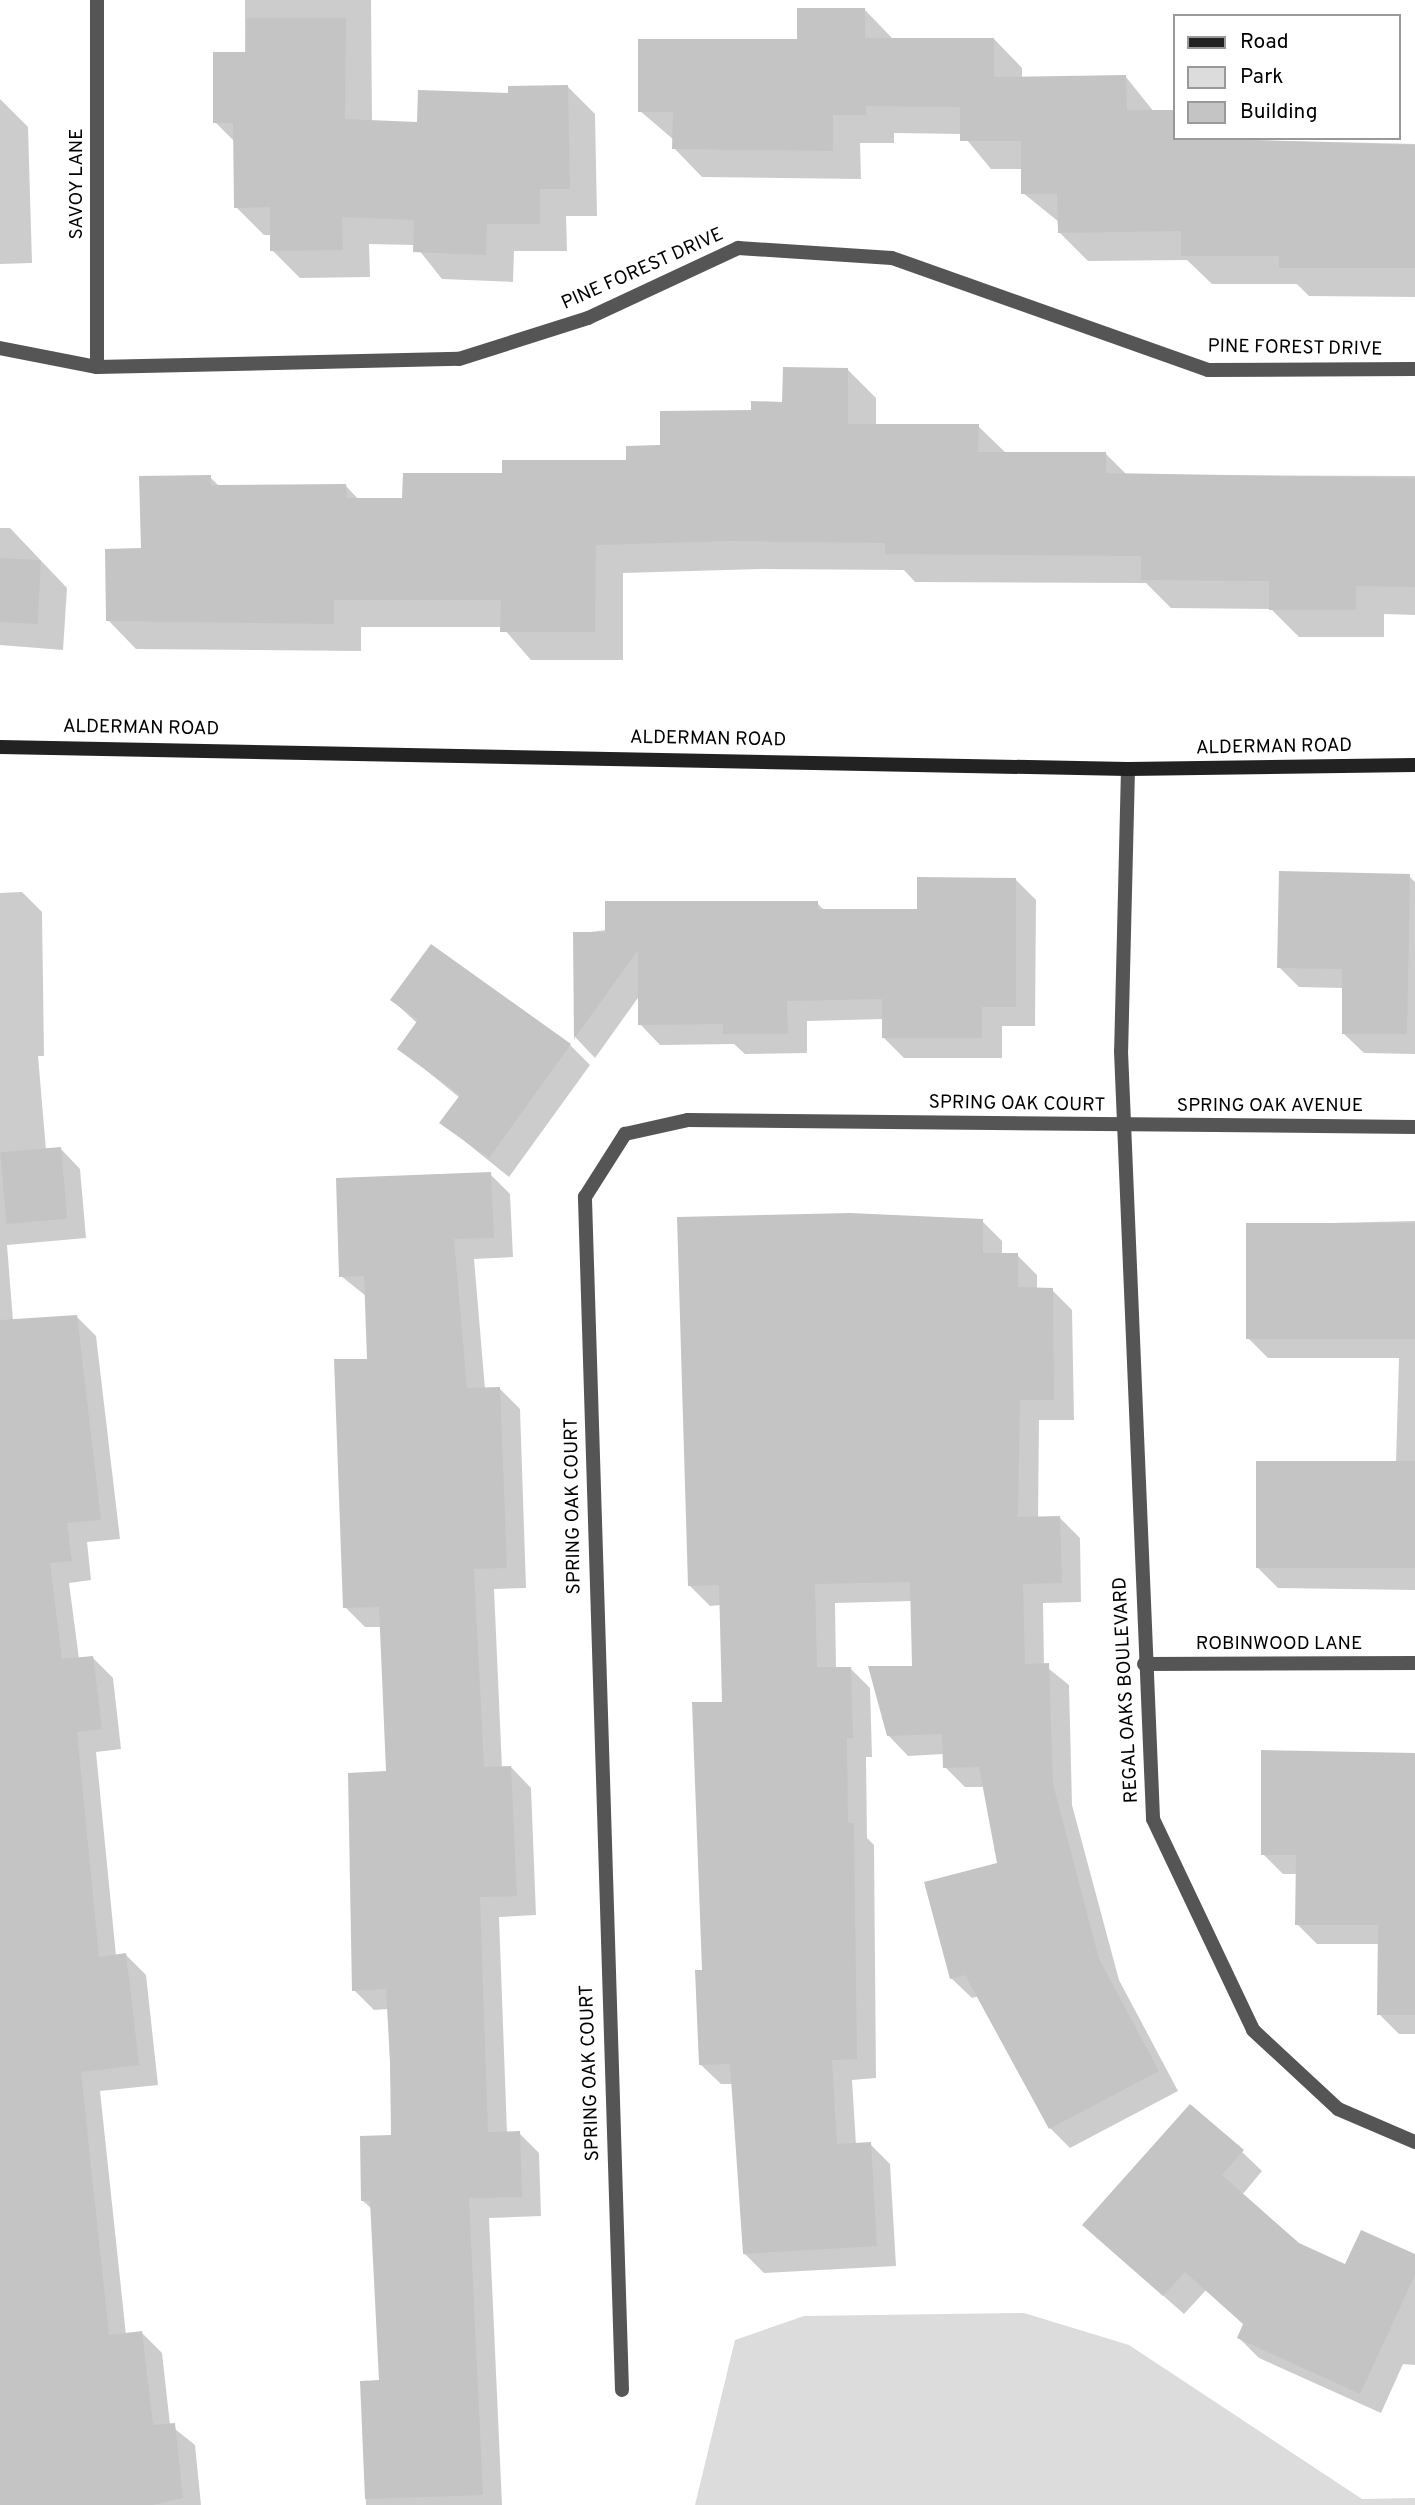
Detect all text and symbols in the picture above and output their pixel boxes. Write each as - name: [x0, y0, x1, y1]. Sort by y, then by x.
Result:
- legend: [1174, 14, 1401, 140]
- text: Road: [1240, 29, 1289, 56]
- text: Park: [1240, 64, 1283, 91]
- text: Building: [1240, 99, 1318, 126]
- street label: SAVOY LANE: [67, 128, 89, 240]
- street label: PINE FOREST DRIVE: [558, 224, 728, 316]
- street label: PINE FOREST DRIVE: [1207, 336, 1383, 362]
- street label: ALDERMAN ROAD: [63, 716, 219, 742]
- street label: ALDERMAN ROAD: [630, 727, 786, 753]
- street label: ALDERMAN ROAD: [1196, 735, 1352, 761]
- street label: SPRING OAK COURT: [928, 1092, 1106, 1118]
- street label: SPRING OAK AVENUE: [1176, 1096, 1364, 1118]
- street label: SPRING OAK COURT: [561, 1417, 587, 1595]
- street label: REGAL OAKS BOULEVARD: [1110, 1576, 1144, 1804]
- street label: ROBINWOOD LANE: [1196, 1634, 1362, 1656]
- street label: SPRING OAK COURT: [577, 1984, 605, 2162]

